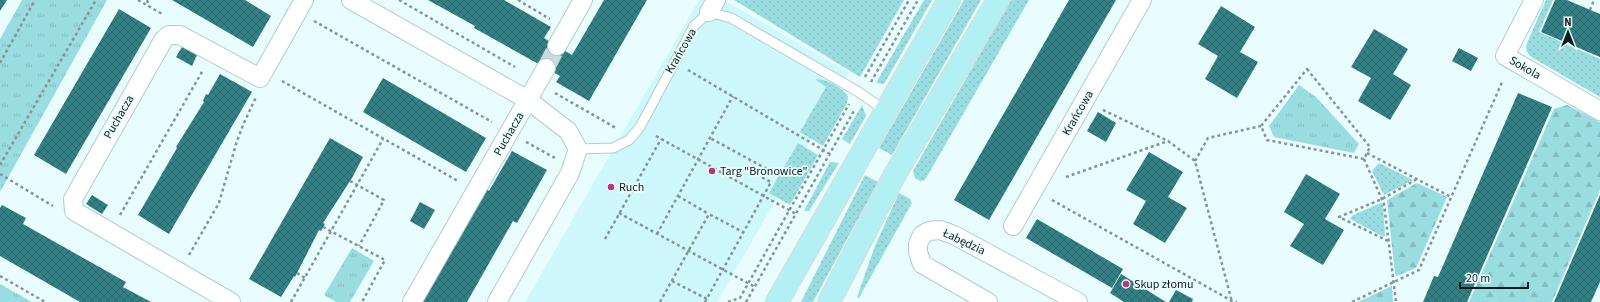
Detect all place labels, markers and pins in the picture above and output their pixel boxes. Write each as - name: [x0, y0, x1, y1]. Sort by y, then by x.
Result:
- place label: Targ "Bronowice": [720, 163, 808, 180]
- marker: Targ "Bronowice": [707, 166, 717, 176]
- place label: Ruch: [619, 179, 644, 196]
- marker: Ruch: [606, 182, 616, 192]
- place label: Skup złomu: [1134, 276, 1193, 293]
- marker: Skup złomu: [1121, 279, 1131, 289]

